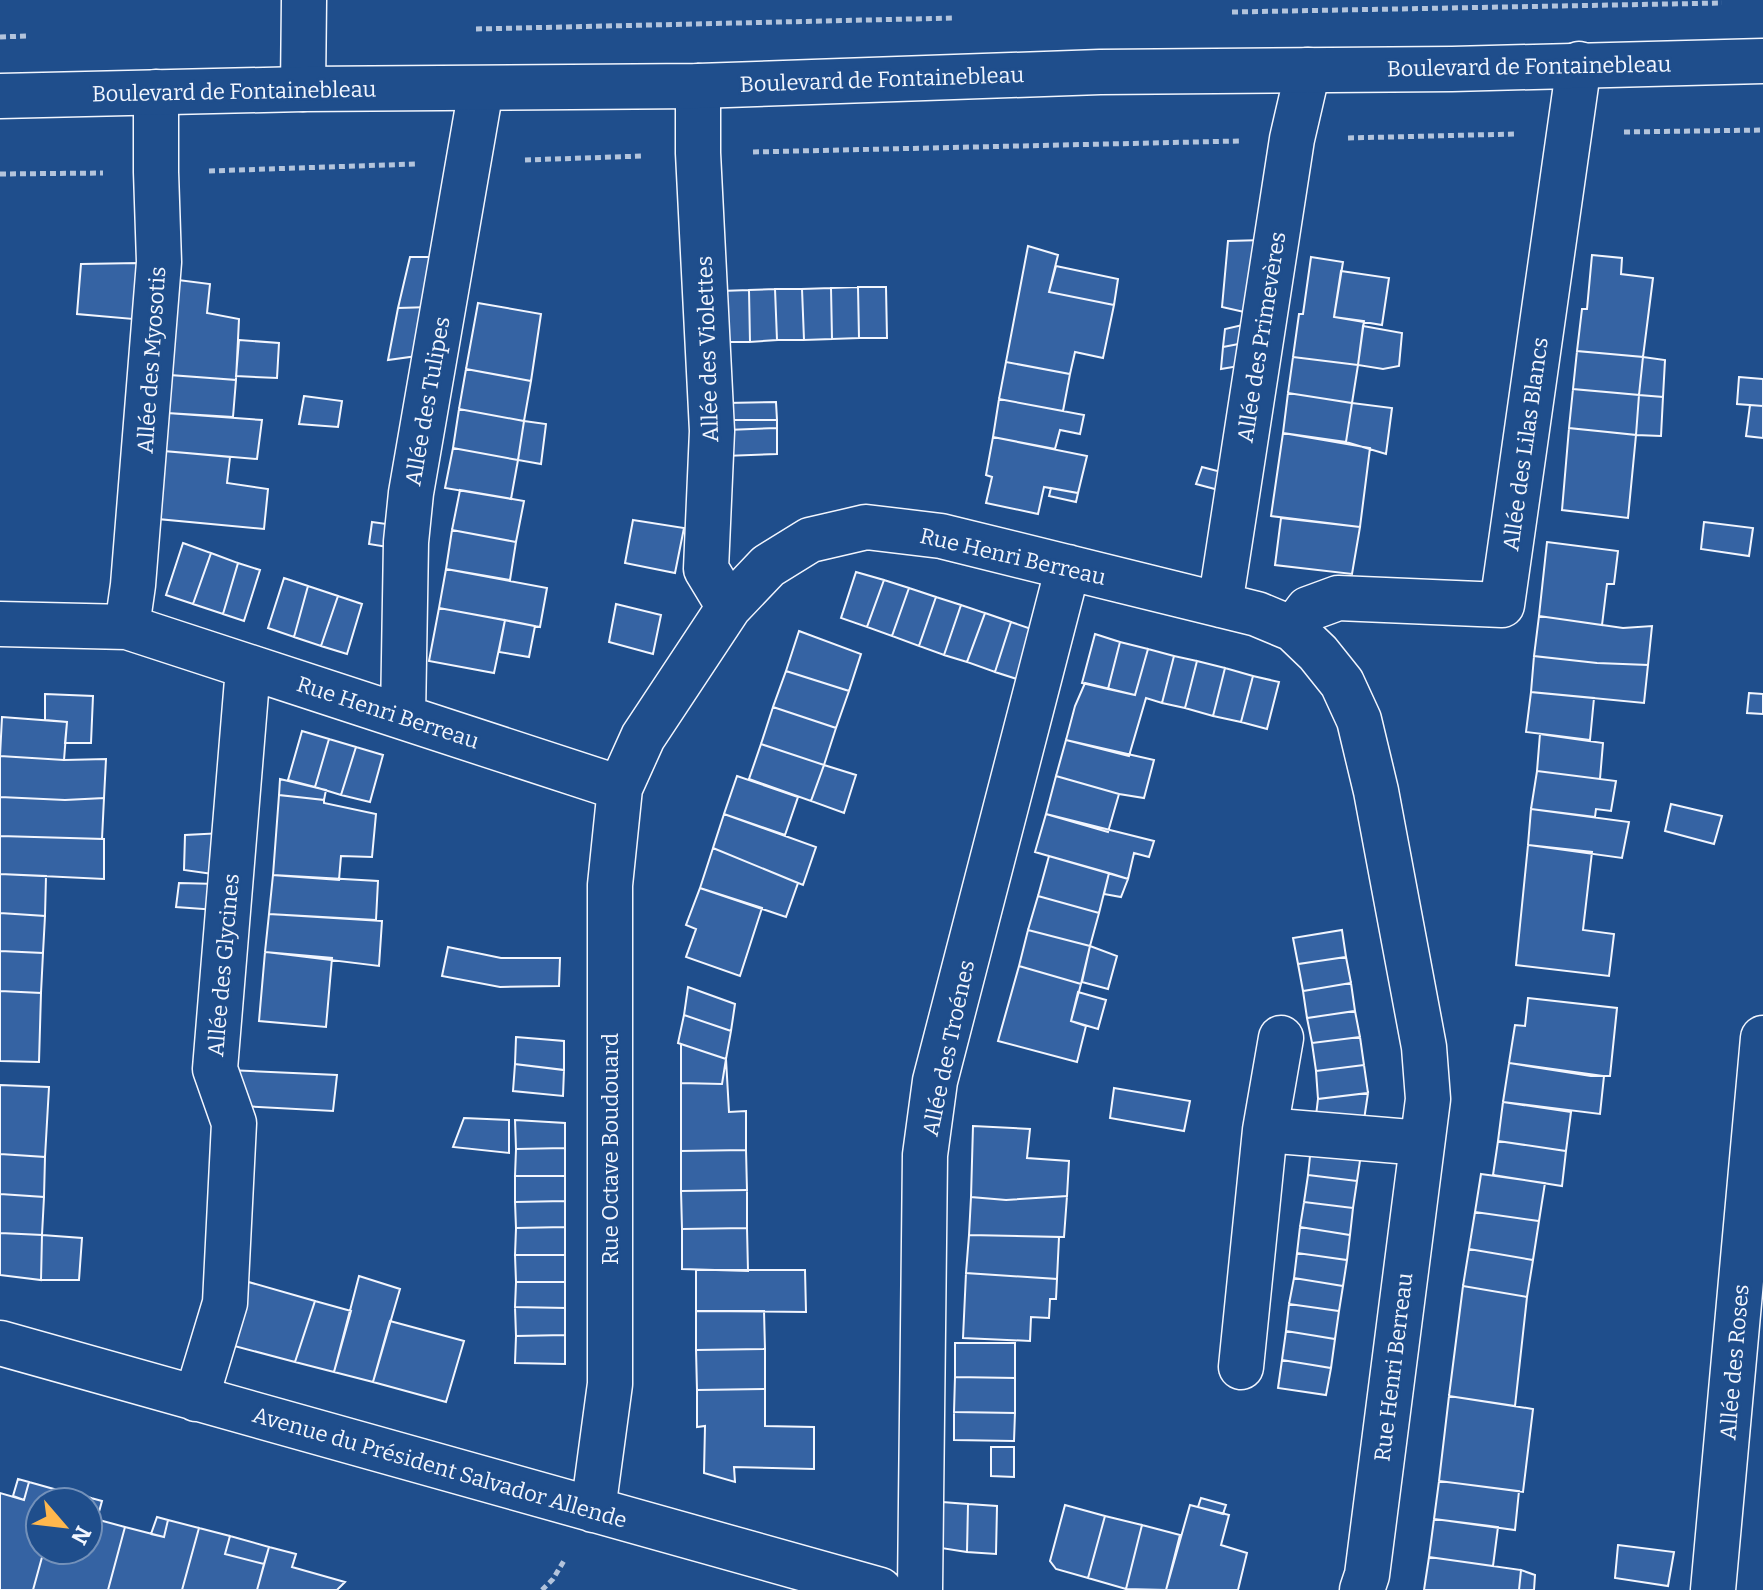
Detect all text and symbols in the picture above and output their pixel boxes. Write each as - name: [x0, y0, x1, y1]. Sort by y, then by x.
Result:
- street label: Boulevard de Fontainebleau: [1387, 51, 1672, 82]
- street label: Boulevard de Fontainebleau: [739, 61, 1025, 98]
- street label: Boulevard de Fontainebleau: [92, 76, 377, 107]
- street label: Allée des Primevères: [1232, 230, 1291, 444]
- street label: Allée des Violettes: [691, 255, 724, 443]
- street label: Allée des Myosotis: [131, 266, 172, 454]
- street label: Allée des Tulipes: [399, 314, 456, 488]
- street label: Allée des Lilas Blancs: [1497, 335, 1554, 553]
- street label: Rue Henri Berreau: [917, 522, 1109, 591]
- street label: Rue Henri Berreau: [293, 670, 483, 755]
- street label: Allée des Glycines: [202, 872, 245, 1058]
- street label: Allée des Troénes: [917, 958, 980, 1139]
- street label: Rue Octave Boudouard: [597, 1033, 624, 1265]
- street label: Rue Henri Berreau: [1369, 1271, 1419, 1463]
- street label: Allée des Roses: [1714, 1283, 1755, 1441]
- street label: Avenue du Président Salvador Allende: [250, 1401, 630, 1534]
- north arrow: [24, 1486, 104, 1566]
- text: N: [65, 1521, 97, 1549]

